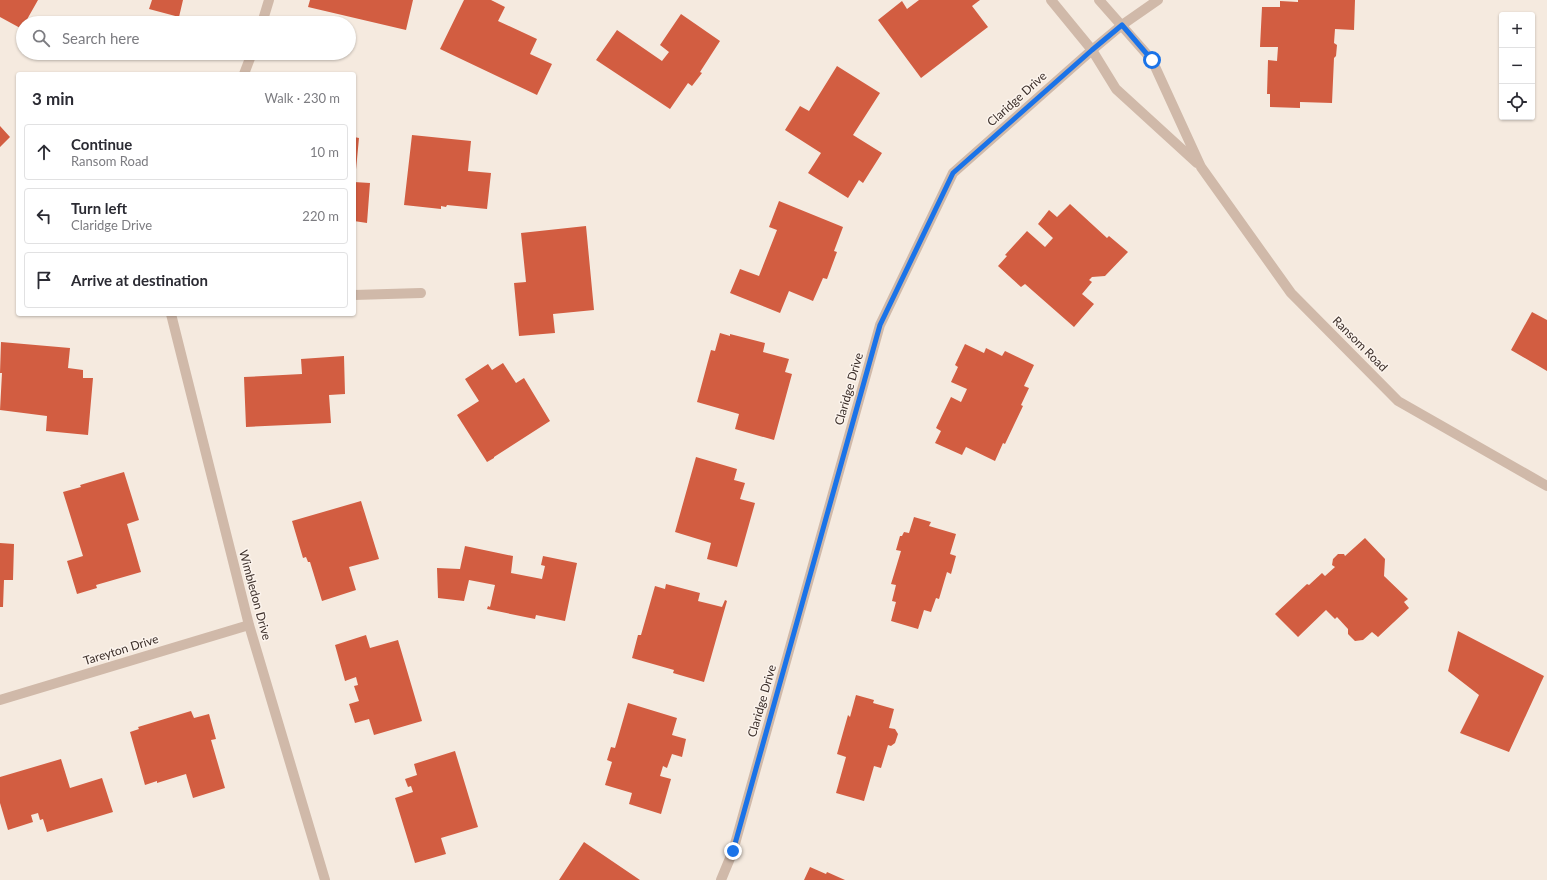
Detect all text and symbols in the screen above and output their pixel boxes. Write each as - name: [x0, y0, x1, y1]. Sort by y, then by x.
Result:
- map controls: [1499, 12, 1535, 120]
- button: +: [1499, 12, 1535, 48]
- search box: [16, 16, 356, 60]
- icon: search: [30, 27, 52, 49]
- text: Search here: [62, 29, 139, 47]
- button: −: [1499, 48, 1535, 84]
- route start: [1143, 51, 1161, 69]
- street label: Claridge Drive: [984, 68, 1050, 129]
- button: locate: [1499, 84, 1535, 120]
- text: 3 min: [32, 88, 74, 109]
- text: Walk · 230 m: [264, 90, 340, 106]
- text: Continue: [71, 135, 132, 153]
- icon: ahead: [33, 141, 55, 163]
- text: 10 m: [310, 144, 339, 160]
- text: Ransom Road: [71, 153, 149, 169]
- text: Turn left: [71, 199, 127, 217]
- icon: left: [33, 205, 55, 227]
- text: 220 m: [302, 208, 339, 224]
- text: Claridge Drive: [71, 217, 152, 233]
- icon: arrive: [33, 269, 55, 291]
- text: Arrive at destination: [71, 271, 208, 289]
- street label: Ransom Road: [1330, 313, 1391, 374]
- street label: Claridge Drive: [831, 351, 866, 427]
- street label: Wimbledon Drive: [236, 548, 275, 642]
- street label: Tareyton Drive: [82, 631, 160, 668]
- street label: Claridge Drive: [744, 663, 779, 739]
- route end: [724, 842, 742, 860]

